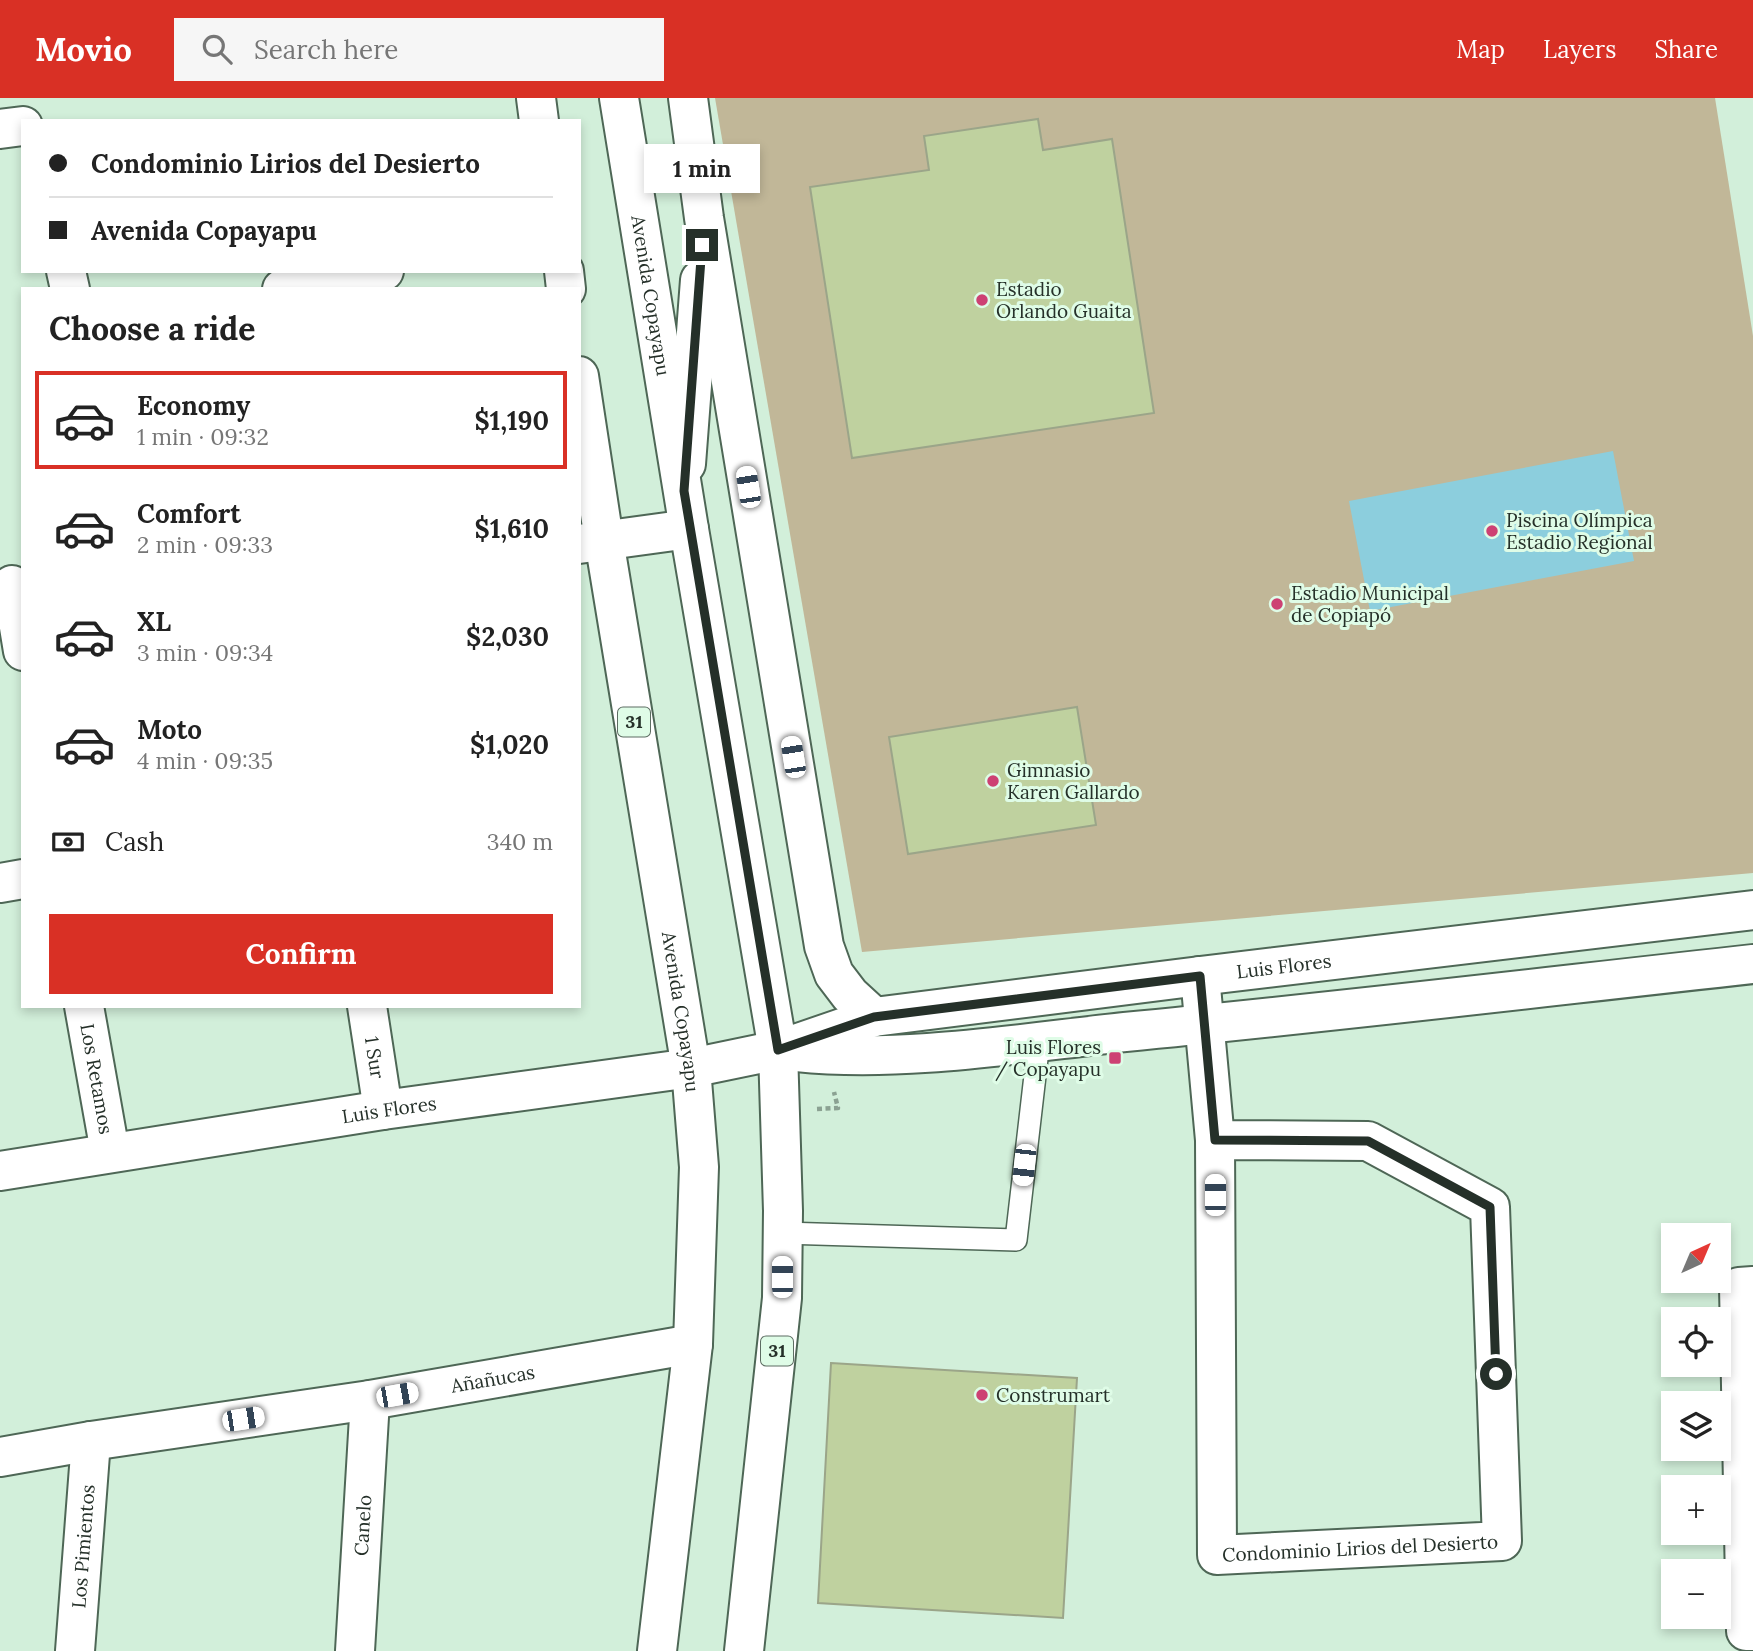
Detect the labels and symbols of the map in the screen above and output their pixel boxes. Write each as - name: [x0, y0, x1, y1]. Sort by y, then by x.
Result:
- callout: 1 min: [644, 144, 760, 192]
- street label: Avenida Copayapu: [626, 212, 676, 377]
- route end: [686, 229, 718, 261]
- place label: Estadio Orlando Guaita: [996, 277, 1132, 323]
- marker: Estadio Orlando Guaita: [974, 292, 990, 308]
- car: [735, 465, 762, 509]
- place label: Piscina Olímpica Estadio Regional: [1506, 508, 1653, 554]
- marker: Piscina Olímpica Estadio Regional: [1484, 523, 1500, 539]
- place label: Estadio Municipal de Copiapó: [1291, 581, 1449, 627]
- marker: Estadio Municipal de Copiapó: [1269, 596, 1285, 612]
- road number: 31: [618, 708, 650, 736]
- car: [780, 735, 807, 779]
- place label: Gimnasio Karen Gallardo: [1007, 758, 1140, 804]
- marker: Gimnasio Karen Gallardo: [985, 773, 1001, 789]
- street label: Avenida Copayapu: [657, 929, 705, 1093]
- street label: Luis Flores: [1235, 948, 1333, 984]
- street label: Los Retamos: [75, 1022, 119, 1136]
- street label: 1 Sur: [360, 1035, 390, 1081]
- place label: Luis Flores / Copayapu: [995, 1035, 1101, 1082]
- marker: Luis Flores / Copayapu: [1107, 1050, 1123, 1066]
- street label: Luis Flores: [340, 1091, 438, 1128]
- car: [1012, 1143, 1037, 1187]
- car: [1205, 1174, 1226, 1216]
- north arrow: [1661, 1223, 1731, 1293]
- car: [772, 1256, 793, 1298]
- road number: 31: [761, 1336, 793, 1366]
- route start: [1480, 1358, 1512, 1390]
- street label: Añañucas: [448, 1360, 537, 1398]
- car: [375, 1381, 420, 1409]
- place label: Construmart: [996, 1383, 1111, 1407]
- marker: Construmart: [974, 1387, 990, 1403]
- car: [221, 1405, 266, 1433]
- street label: Los Pimientos: [66, 1483, 100, 1609]
- street label: Canelo: [349, 1494, 376, 1557]
- street label: Condominio Lirios del Desierto: [1222, 1529, 1499, 1567]

